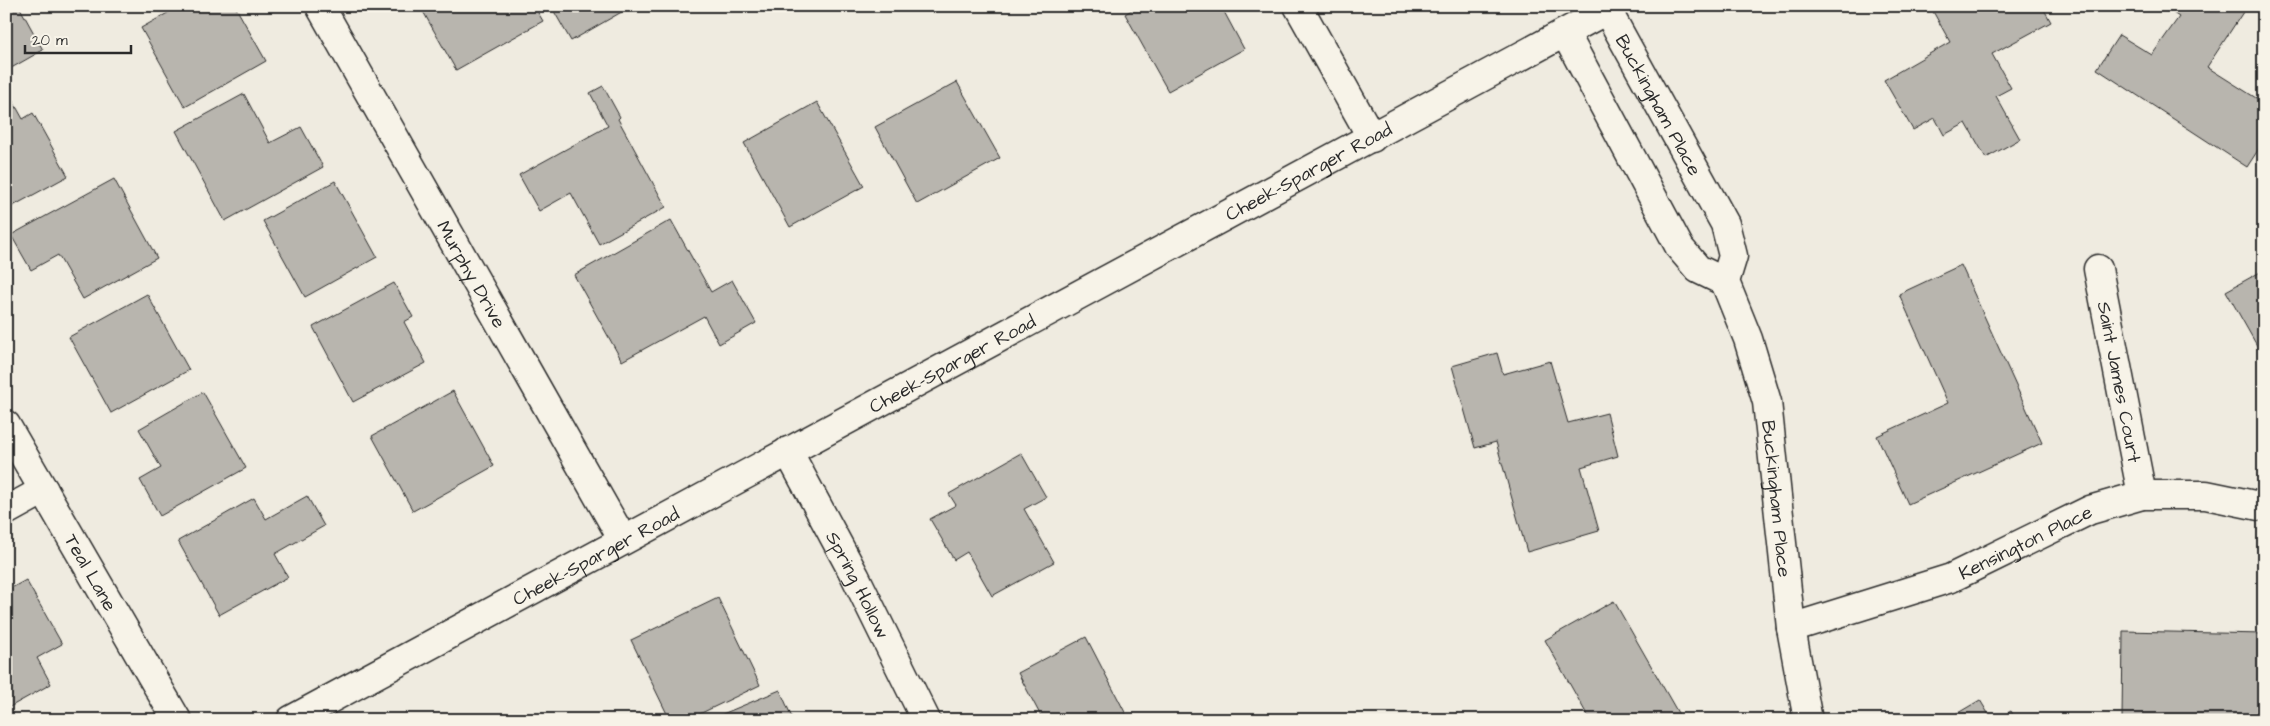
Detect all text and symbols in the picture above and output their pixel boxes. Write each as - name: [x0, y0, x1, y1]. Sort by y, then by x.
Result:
- scale bar: [25, 22, 131, 54]
- text: 20 m: [32, 30, 68, 51]
- street label: Buckingham Place: [1608, 30, 1708, 181]
- street label: Cheek-Sparger Road: [1221, 116, 1397, 228]
- street label: Murphy Drive: [429, 216, 512, 333]
- street label: Saint James Court: [2090, 299, 2147, 465]
- street label: Cheek-Sparger Road: [864, 309, 1041, 421]
- street label: Buckingham Place: [1754, 419, 1798, 579]
- street label: Kensington Place: [1954, 499, 2097, 587]
- street label: Cheek-Sparger Road: [508, 501, 685, 613]
- street label: Spring Hollow: [818, 527, 896, 643]
- street label: Teal Lane: [57, 529, 123, 616]

